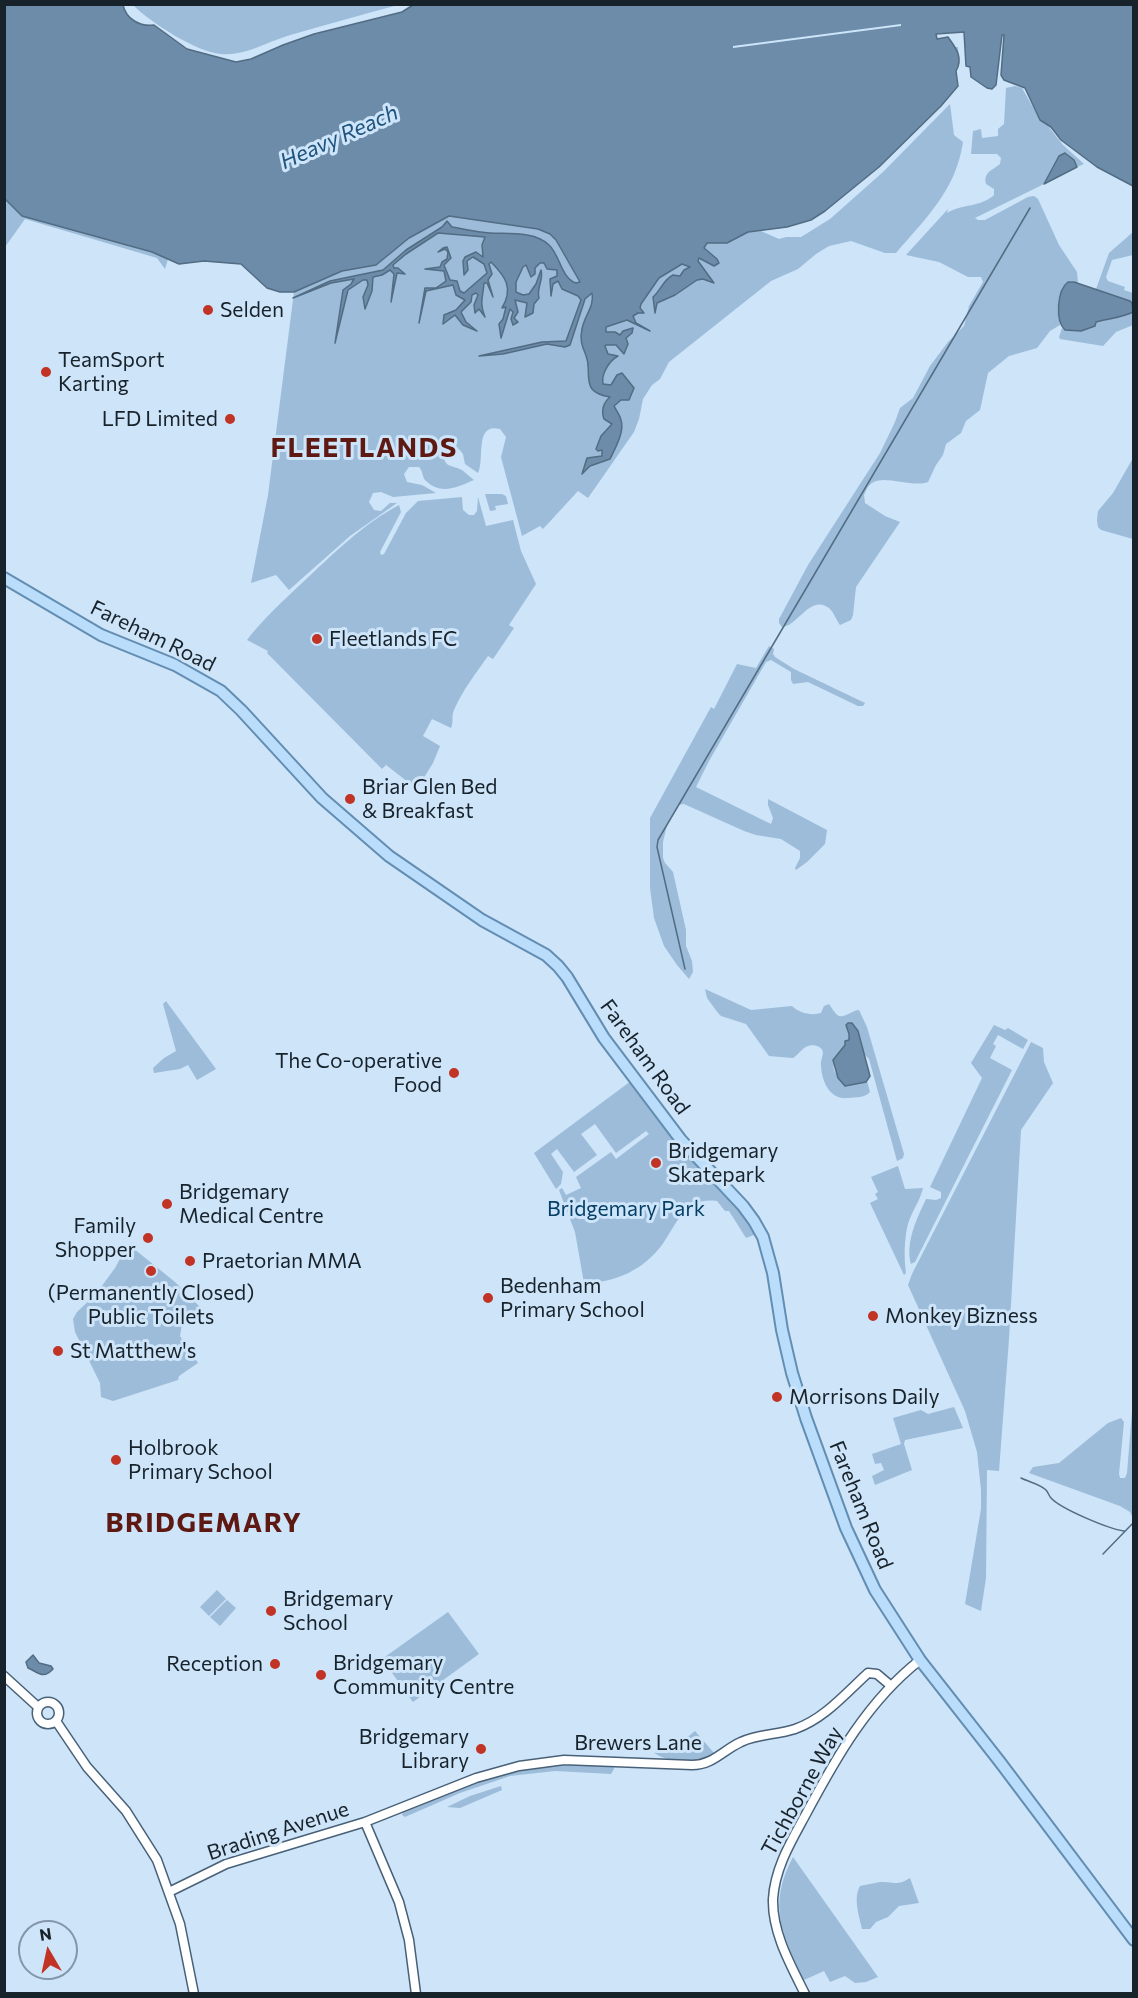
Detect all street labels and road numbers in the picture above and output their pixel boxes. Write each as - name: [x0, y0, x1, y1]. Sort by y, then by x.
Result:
- street label: Fareham Road: [86, 595, 220, 677]
- street label: Fareham Road: [595, 995, 695, 1119]
- street label: Fareham Road: [824, 1437, 898, 1573]
- street label: Tichborne Way: [756, 1722, 848, 1860]
- street label: Brewers Lane: [574, 1730, 702, 1756]
- street label: Brading Avenue: [204, 1796, 352, 1866]

